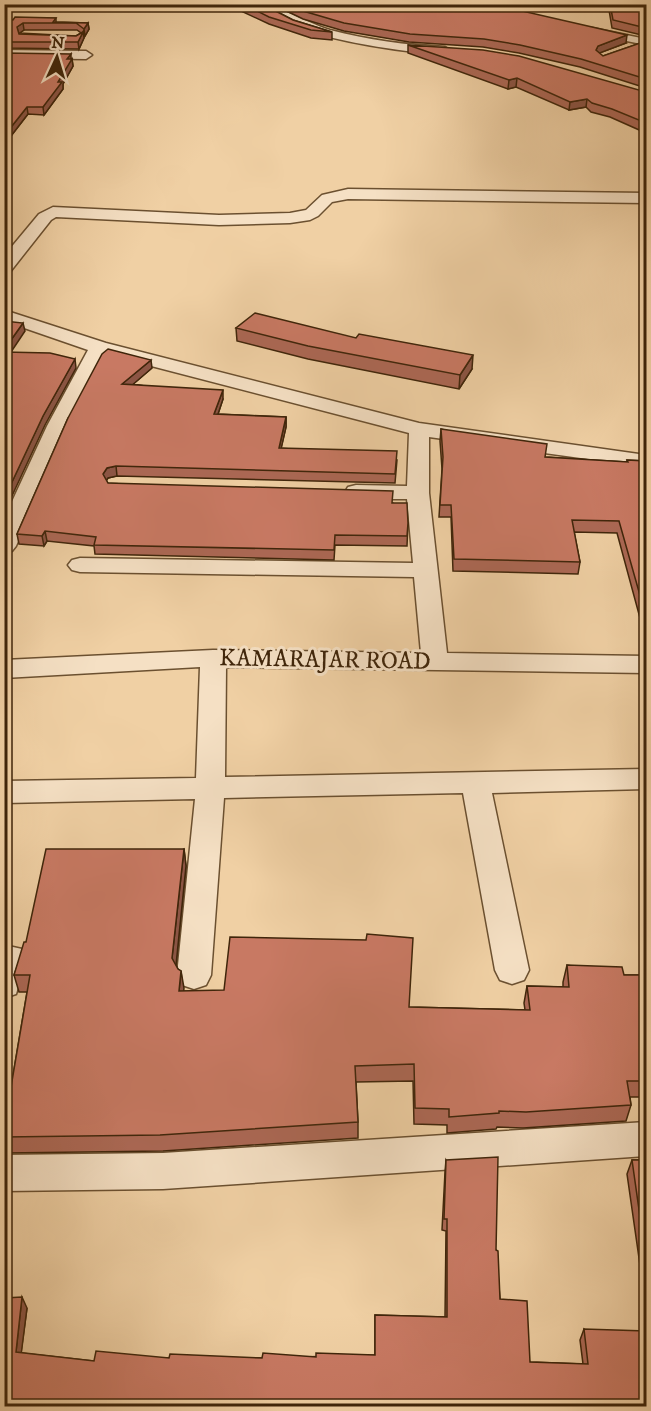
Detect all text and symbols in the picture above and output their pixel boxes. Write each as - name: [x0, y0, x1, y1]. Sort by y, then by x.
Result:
- north arrow: [27, 27, 87, 87]
- text: N: [51, 33, 65, 53]
- street label: KAMARAJAR ROAD: [219, 643, 431, 677]

